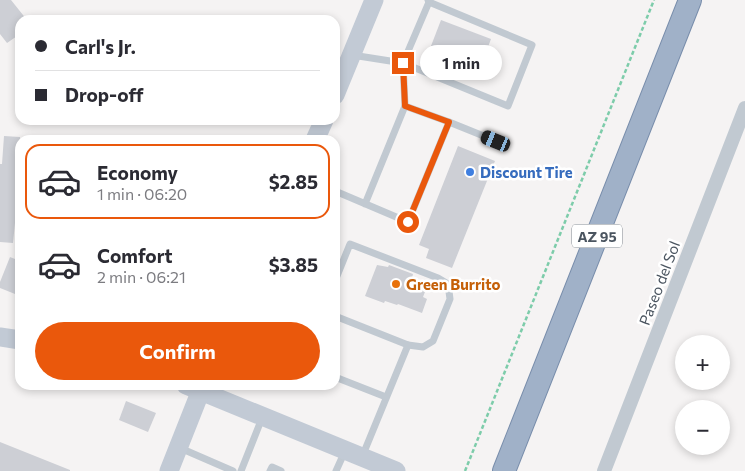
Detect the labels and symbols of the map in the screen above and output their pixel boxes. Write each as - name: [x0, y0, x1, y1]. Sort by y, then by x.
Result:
- callout: 1 min: [420, 46, 503, 80]
- route end: [392, 52, 414, 74]
- car: [479, 128, 512, 154]
- place label: Discount Tire: [480, 163, 573, 181]
- marker: Discount Tire: [464, 166, 476, 178]
- route start: [397, 211, 419, 233]
- road number: AZ 95: [572, 225, 622, 248]
- street label: Paseo del Sol: [635, 238, 683, 328]
- place label: Green Burrito: [406, 275, 501, 293]
- marker: Green Burrito: [390, 278, 402, 290]

